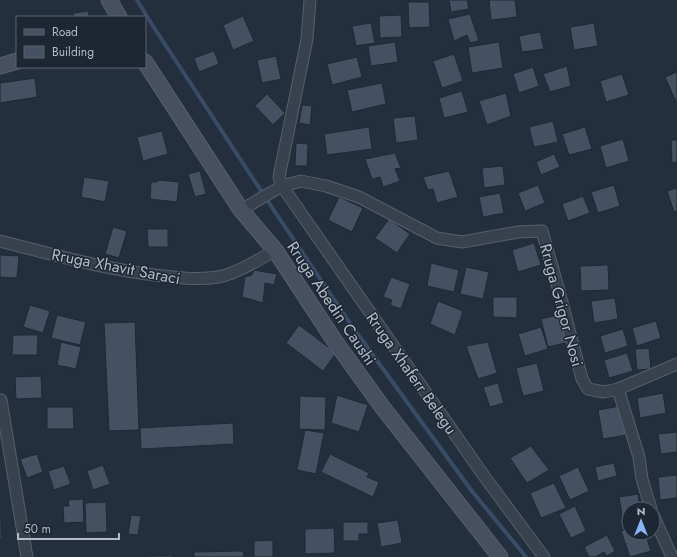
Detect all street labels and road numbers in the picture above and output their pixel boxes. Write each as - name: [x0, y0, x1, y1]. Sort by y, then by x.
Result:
- street label: Rruga Abedin Caushi: [282, 237, 382, 370]
- street label: Rruga Grigor Nosi: [534, 241, 589, 369]
- street label: Rruga Xhavit Saraci: [50, 243, 182, 290]
- street label: Rruga Xhaferr Belegu: [361, 307, 462, 439]

